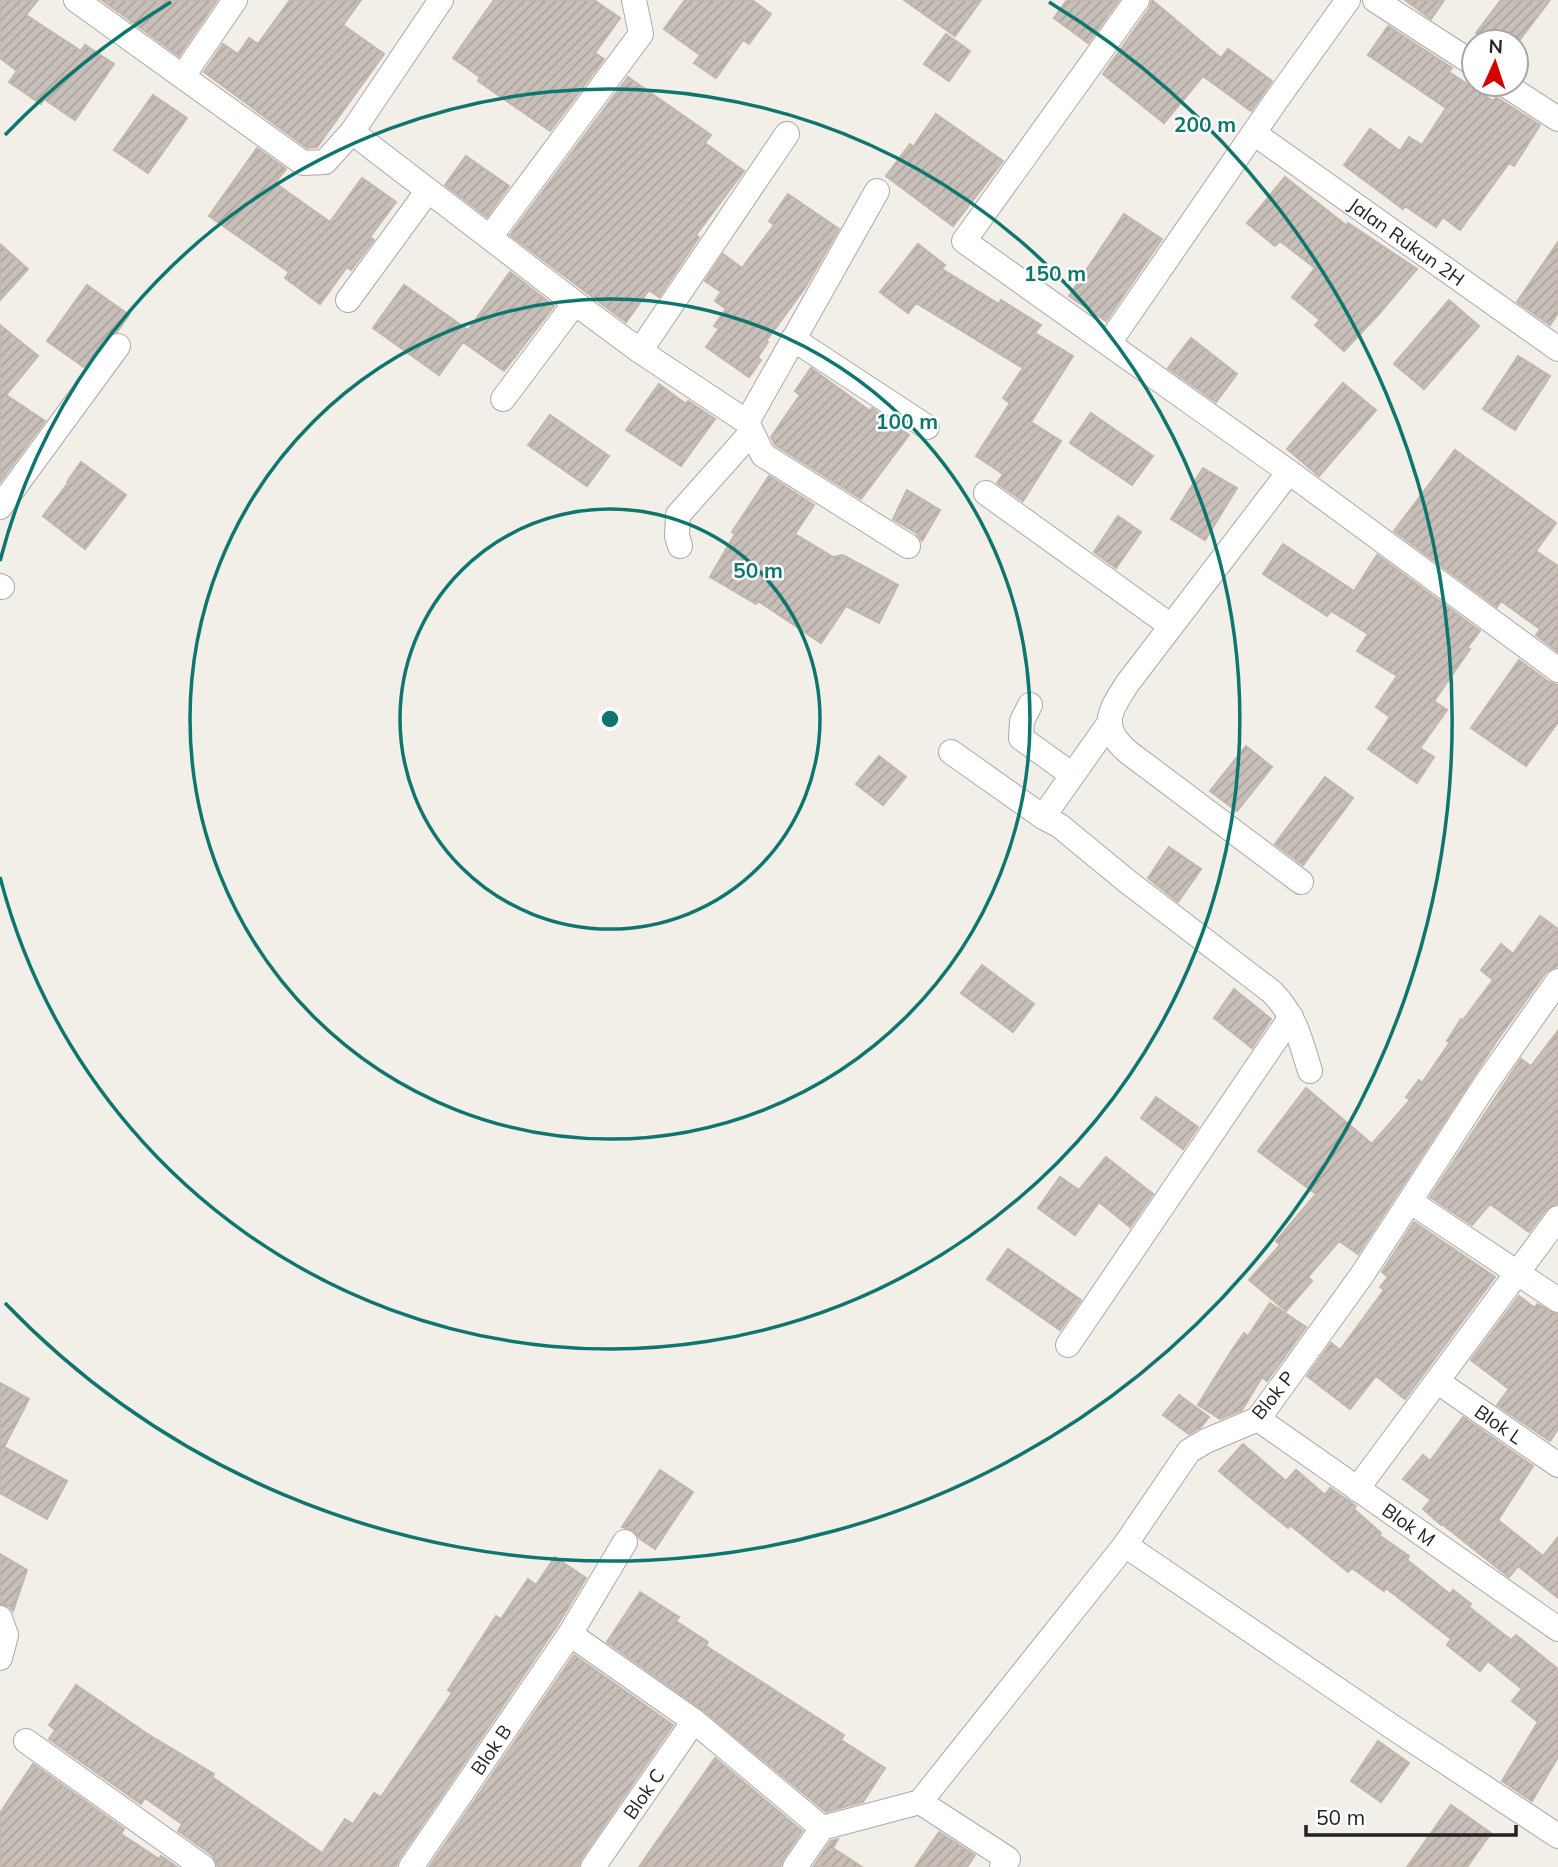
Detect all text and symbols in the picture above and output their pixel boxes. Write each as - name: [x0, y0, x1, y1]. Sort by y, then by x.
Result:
- north arrow: [1460, 28, 1530, 98]
- text: N: [1488, 34, 1504, 58]
- text: 200 m: [1174, 111, 1236, 137]
- street label: Jalan Rukun 2H: [1344, 192, 1469, 291]
- text: 150 m: [1024, 260, 1086, 286]
- text: 100 m: [876, 408, 938, 434]
- text: 50 m: [733, 557, 783, 583]
- centre of rings: [598, 707, 622, 731]
- street label: Blok P: [1246, 1366, 1300, 1424]
- street label: Blok L: [1470, 1399, 1528, 1450]
- street label: Blok M: [1378, 1498, 1440, 1551]
- street label: Blok B: [465, 1720, 517, 1780]
- street label: Blok C: [618, 1764, 669, 1824]
- scale bar: [1306, 1794, 1516, 1838]
- text: 50 m: [1316, 1804, 1365, 1830]

